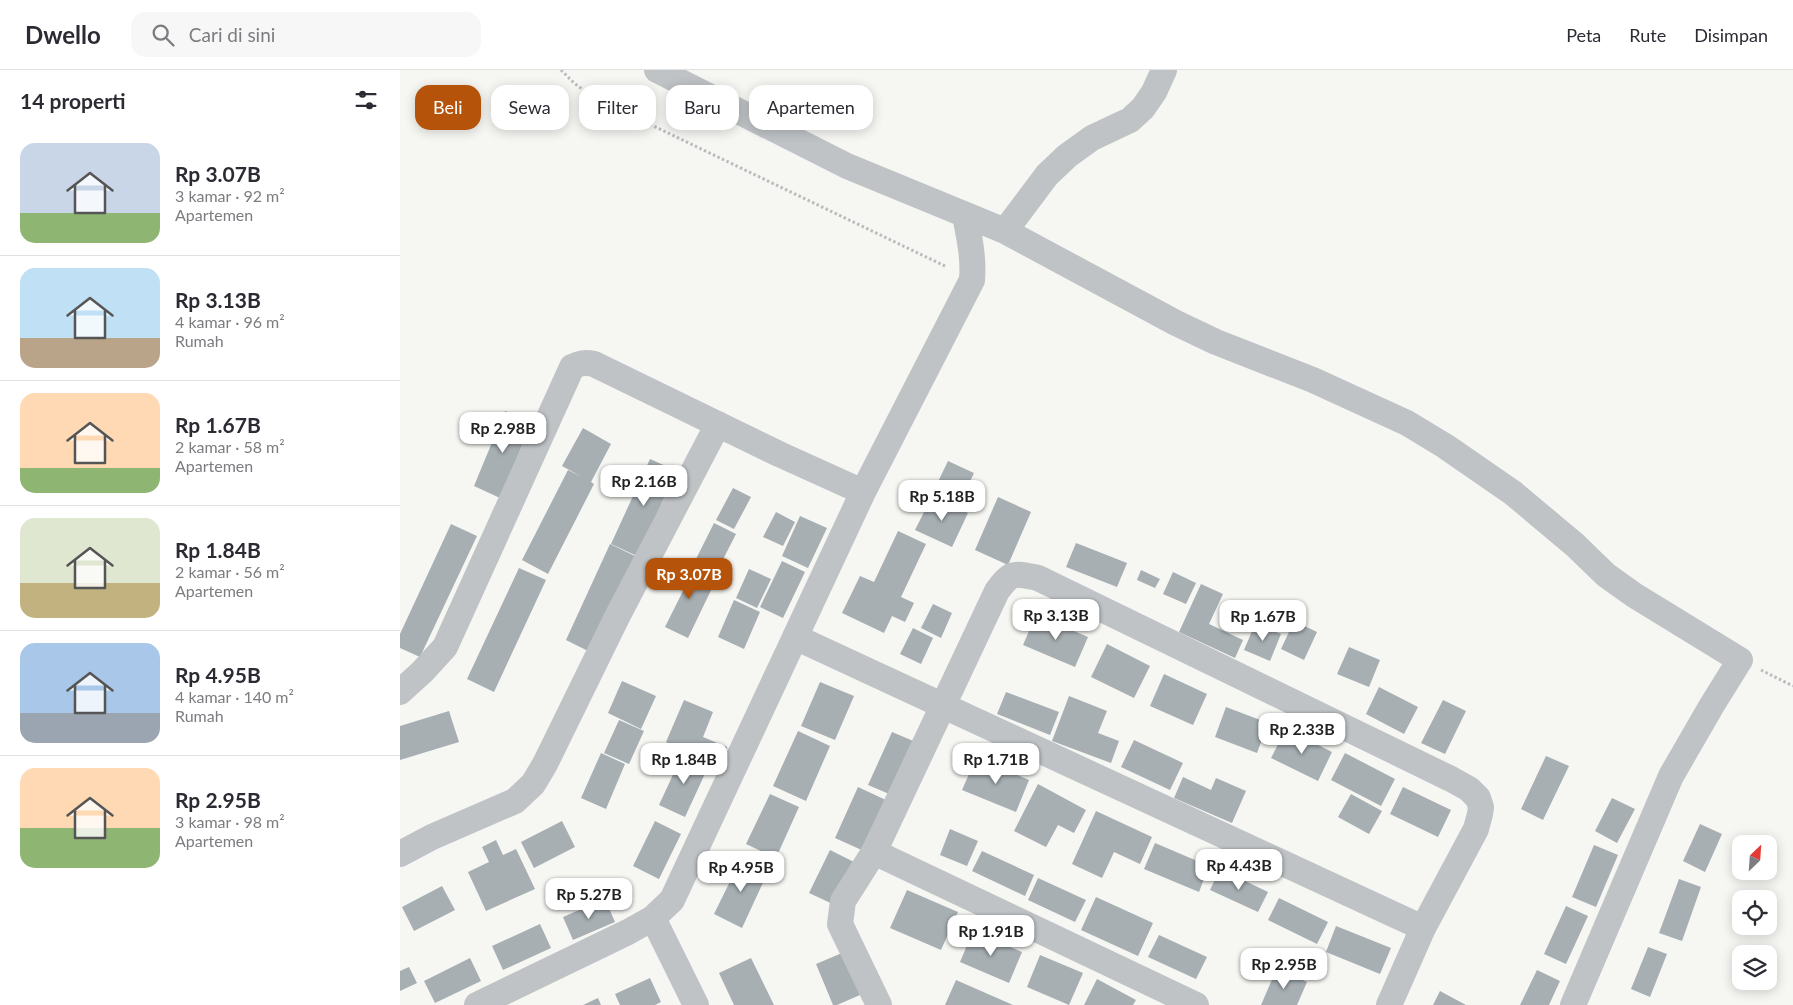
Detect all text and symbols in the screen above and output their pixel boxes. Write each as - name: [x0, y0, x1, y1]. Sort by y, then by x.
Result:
- search box: [131, 12, 481, 57]
- text: Dwello: [25, 20, 101, 49]
- icon: search: [149, 21, 177, 49]
- text: Cari di sini: [189, 23, 275, 46]
- text: Peta: [1566, 24, 1601, 46]
- text: Rute: [1629, 24, 1666, 46]
- text: Disimpan: [1694, 24, 1768, 46]
- chip: Beli: [415, 85, 481, 130]
- chip: Sewa: [491, 85, 569, 130]
- chip: Filter: [579, 85, 656, 130]
- chip: Baru: [666, 85, 739, 130]
- chip: Apartemen: [749, 85, 873, 130]
- icon: filters: [352, 86, 380, 114]
- text: 14 properti: [20, 88, 125, 113]
- text: Rp 3.07B: [175, 161, 261, 186]
- icon: home: [60, 163, 120, 223]
- text: 3 kamar · 92 m²: [175, 186, 285, 205]
- text: Apartemen: [175, 205, 253, 224]
- text: Rp 3.13B: [175, 287, 261, 312]
- icon: home: [60, 288, 120, 348]
- text: 4 kamar · 96 m²: [175, 312, 285, 331]
- text: Rumah: [175, 331, 224, 350]
- text: Rp 1.67B: [175, 412, 261, 437]
- pin: Rp 2.98B: [451, 412, 555, 454]
- icon: home: [60, 413, 120, 473]
- text: Rp 2.98B: [470, 418, 536, 437]
- text: 2 kamar · 58 m²: [175, 437, 285, 456]
- text: Apartemen: [175, 456, 253, 475]
- pin: Rp 2.16B: [592, 464, 696, 507]
- text: Rp 2.16B: [611, 471, 677, 490]
- pin: Rp 5.18B: [890, 480, 994, 522]
- text: Rp 5.18B: [909, 486, 975, 505]
- text: Rp 1.84B: [175, 537, 261, 562]
- icon: home: [60, 538, 120, 598]
- pin: Rp 3.07B: [637, 558, 741, 600]
- text: 2 kamar · 56 m²: [175, 562, 285, 581]
- text: Rp 3.07B: [656, 564, 722, 583]
- text: Apartemen: [175, 581, 253, 600]
- pin: Rp 3.13B: [1004, 598, 1108, 641]
- pin: Rp 1.67B: [1211, 600, 1315, 642]
- text: Rp 3.13B: [1023, 605, 1089, 624]
- text: Rp 1.67B: [1230, 606, 1296, 625]
- text: Rp 4.95B: [175, 662, 261, 687]
- icon: home: [60, 663, 120, 723]
- text: 4 kamar · 140 m²: [175, 687, 294, 706]
- text: Rumah: [175, 706, 224, 725]
- pin: Rp 2.33B: [1250, 712, 1354, 755]
- text: Rp 2.33B: [1269, 719, 1335, 738]
- pin: Rp 1.84B: [632, 742, 736, 785]
- pin: Rp 1.71B: [944, 742, 1048, 785]
- text: Rp 1.84B: [651, 749, 717, 768]
- text: Rp 1.71B: [963, 749, 1029, 768]
- text: Rp 2.95B: [175, 787, 261, 812]
- icon: home: [60, 788, 120, 848]
- text: 3 kamar · 98 m²: [175, 812, 285, 831]
- text: Apartemen: [175, 831, 253, 850]
- north arrow: [1732, 835, 1778, 880]
- map controls: [1732, 835, 1777, 990]
- pin: Rp 4.43B: [1187, 848, 1291, 891]
- pin: Rp 4.95B: [689, 850, 793, 893]
- text: Rp 4.43B: [1206, 855, 1272, 874]
- text: Rp 4.95B: [708, 857, 774, 876]
- pin: Rp 5.27B: [537, 878, 641, 920]
- text: Rp 5.27B: [556, 884, 622, 903]
- button: locate: [1732, 890, 1777, 935]
- pin: Rp 1.91B: [939, 914, 1043, 957]
- text: Rp 1.91B: [958, 921, 1024, 940]
- button: layers: [1732, 945, 1777, 990]
- pin: Rp 2.95B: [1232, 948, 1336, 990]
- text: Rp 2.95B: [1251, 954, 1317, 973]

